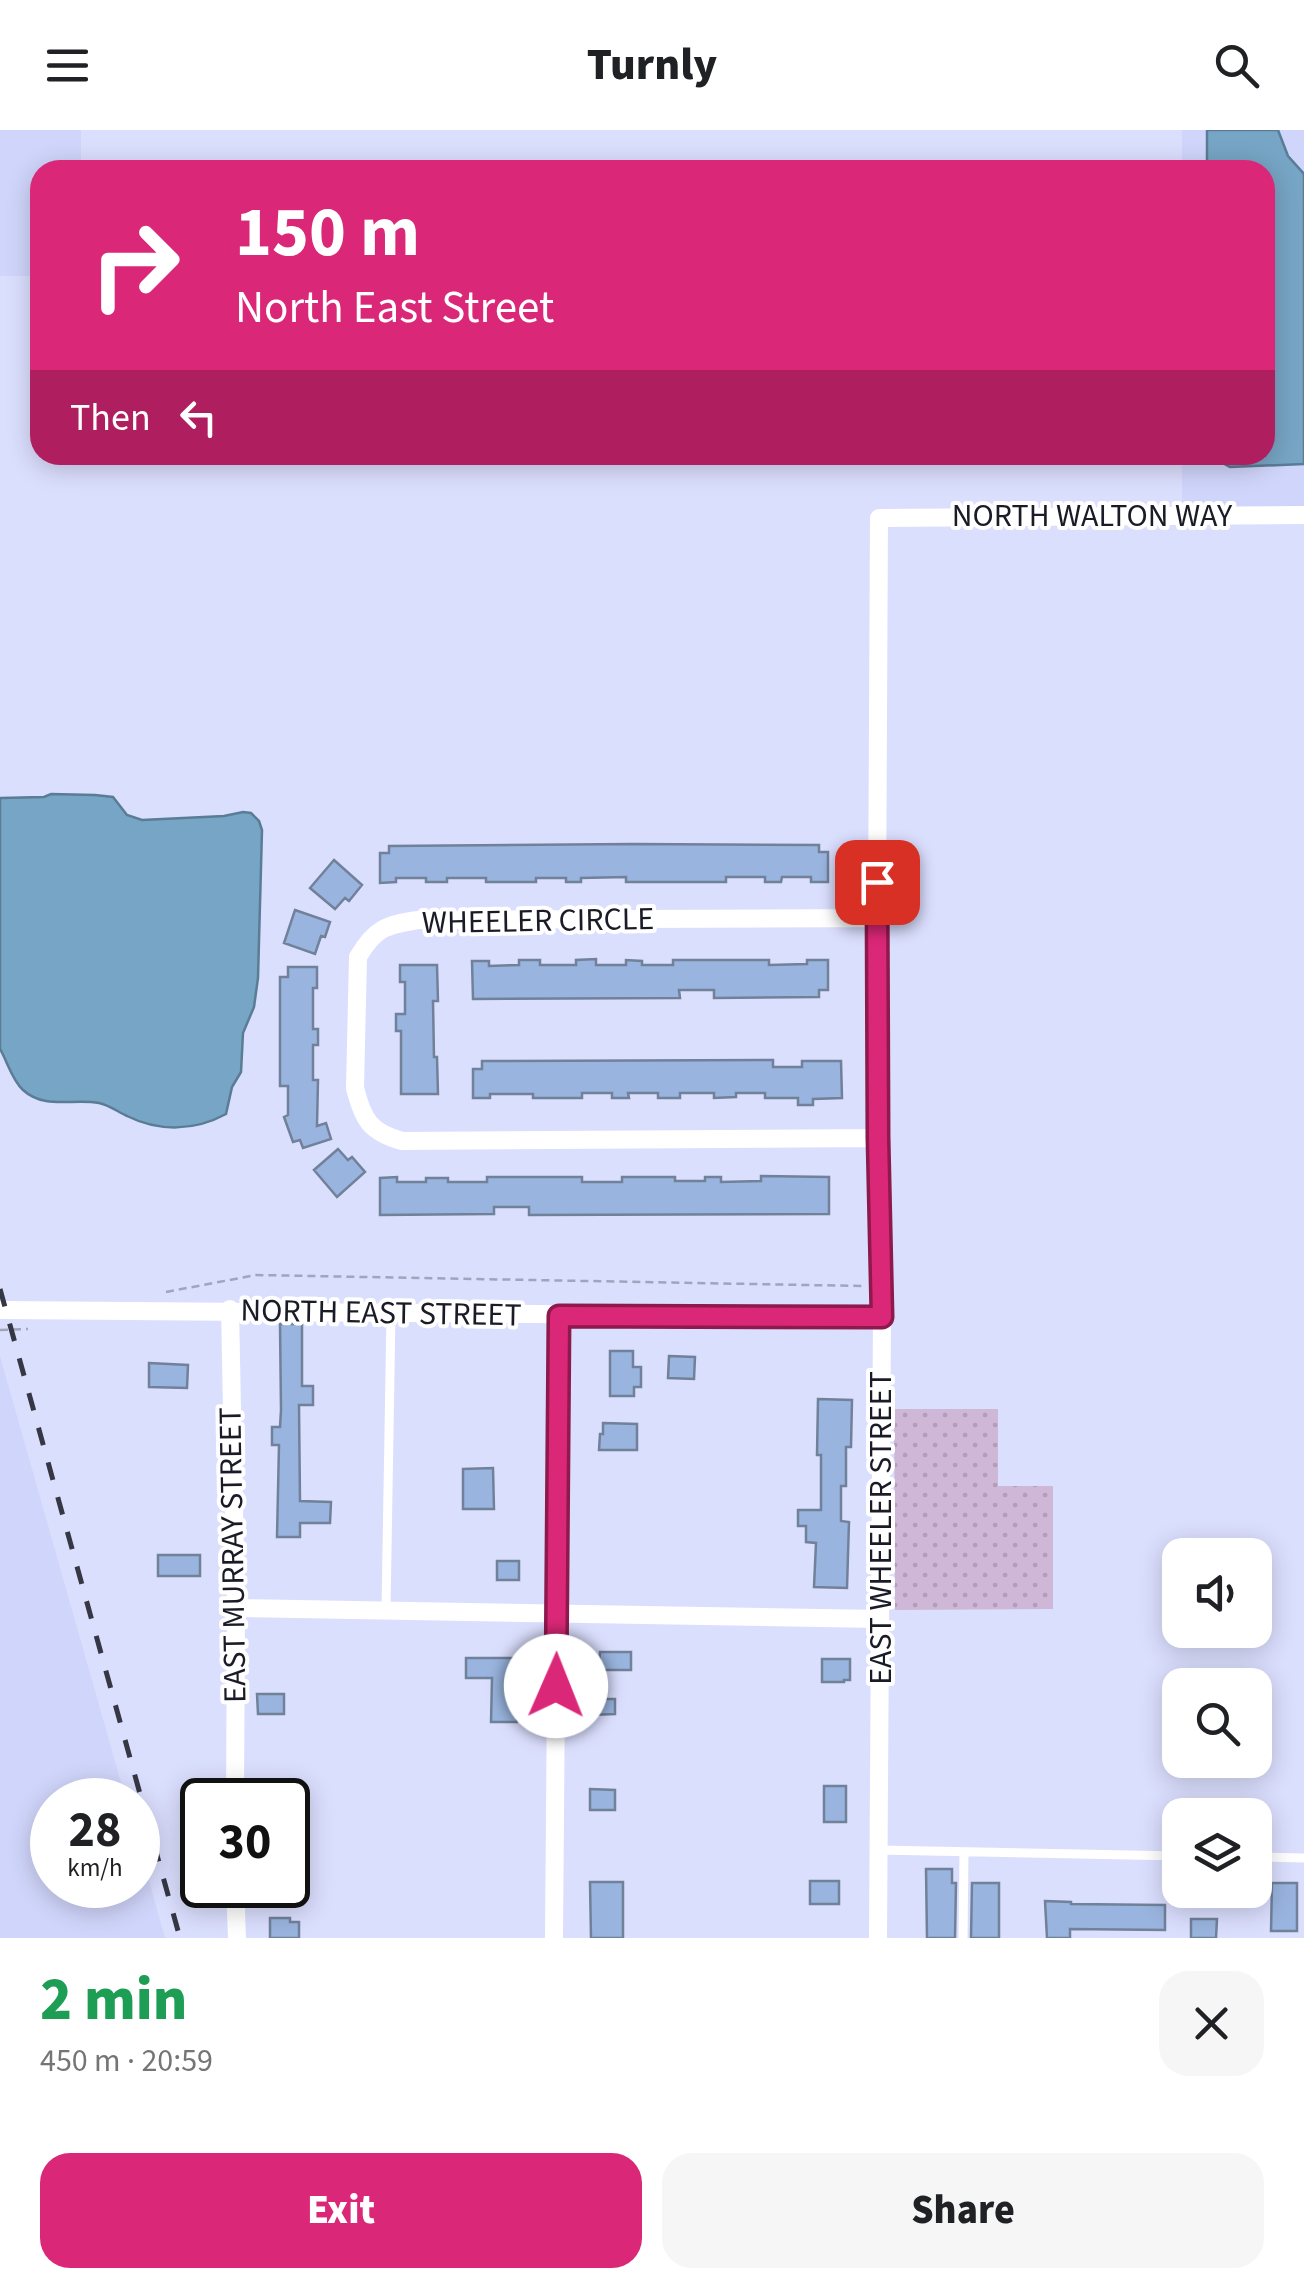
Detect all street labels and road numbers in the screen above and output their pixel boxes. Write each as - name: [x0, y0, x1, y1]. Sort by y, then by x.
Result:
- street label: NORTH WALTON WAY: [952, 493, 1233, 539]
- street label: WHEELER CIRCLE: [421, 896, 655, 946]
- street label: NORTH EAST STREET: [240, 1288, 522, 1338]
- street label: EAST WHEELER STREET: [858, 1371, 904, 1685]
- street label: EAST MURRAY STREET: [207, 1407, 259, 1703]

